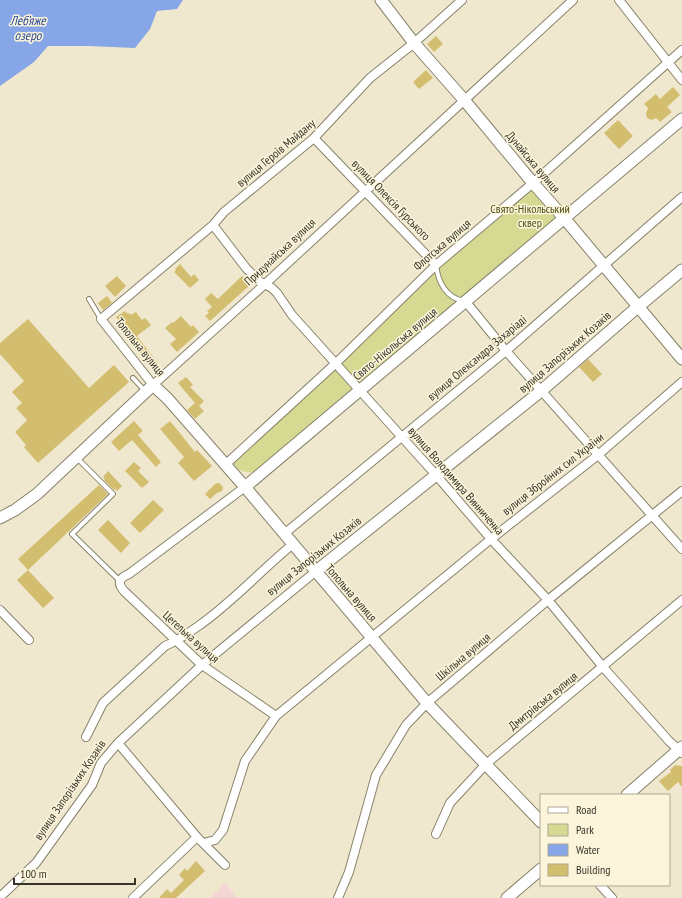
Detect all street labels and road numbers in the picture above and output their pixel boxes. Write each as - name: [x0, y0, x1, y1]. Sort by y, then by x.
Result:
- street label: вулиця Героїв Майдану: [233, 115, 318, 190]
- street label: Дунайська вулиця: [503, 128, 564, 196]
- street label: вулиця Олексія Гурського: [349, 156, 434, 243]
- street label: Придунайська вулиця: [241, 215, 319, 288]
- street label: Флотська вулиця: [410, 215, 474, 274]
- street label: Свято-Нікольська вулиця: [349, 304, 440, 383]
- street label: вулиця Запорізьких Козаків: [515, 307, 614, 396]
- street label: вулиця Олександра Захаріаді: [424, 312, 529, 403]
- street label: Топольна вулиця: [112, 314, 169, 379]
- street label: вулиця Володимира Винниченка: [405, 424, 508, 538]
- street label: вулиця Збройних сил України: [499, 429, 607, 518]
- street label: вулиця Запорізьких Козаків: [263, 513, 364, 598]
- street label: Топольна вулиця: [322, 561, 381, 625]
- street label: Цегельна вулиця: [160, 607, 223, 666]
- street label: Шкільна вулиця: [432, 629, 493, 684]
- street label: Дмитрівська вулиця: [505, 668, 581, 733]
- street label: вулиця Запорізьких Козаків: [31, 737, 109, 843]

